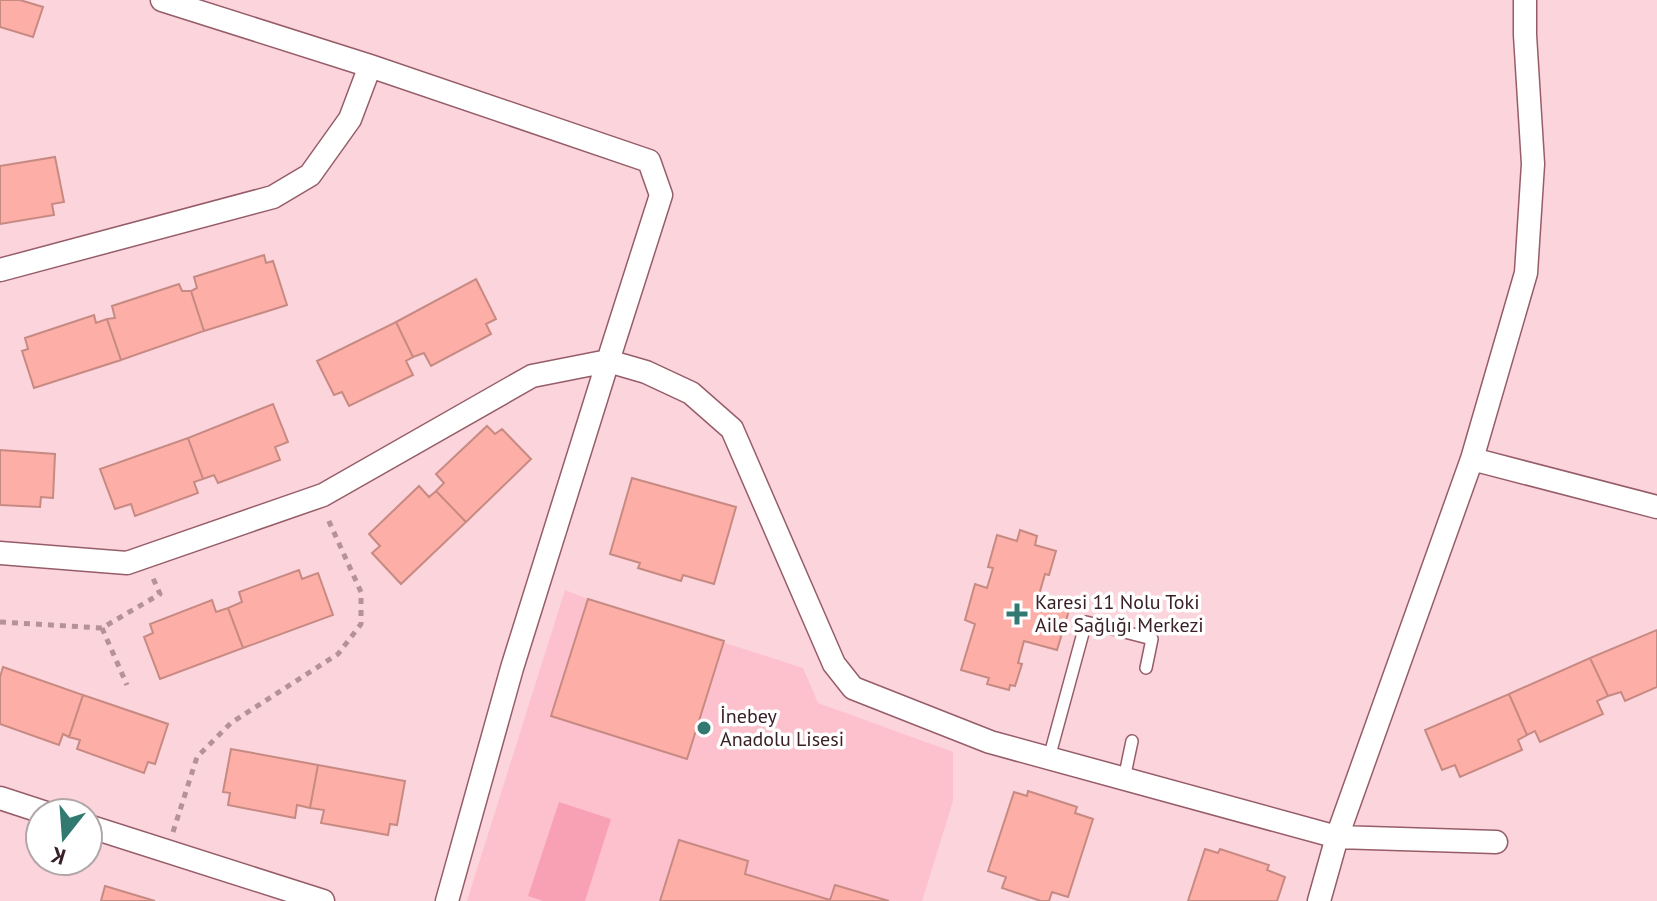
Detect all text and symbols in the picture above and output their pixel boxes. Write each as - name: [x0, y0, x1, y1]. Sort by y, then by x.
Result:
- place label: Karesi 11 Nolu Toki Aile Sağlığı Merkezi: [1035, 589, 1204, 638]
- marker: Karesi 11 Nolu Toki Aile Sağlığı Merkezi: [1006, 603, 1028, 625]
- place label: İnebey Anadolu Lisesi: [720, 703, 844, 752]
- marker: İnebey Anadolu Lisesi: [695, 719, 713, 737]
- north arrow: [24, 797, 104, 877]
- text: K: [47, 841, 69, 872]

